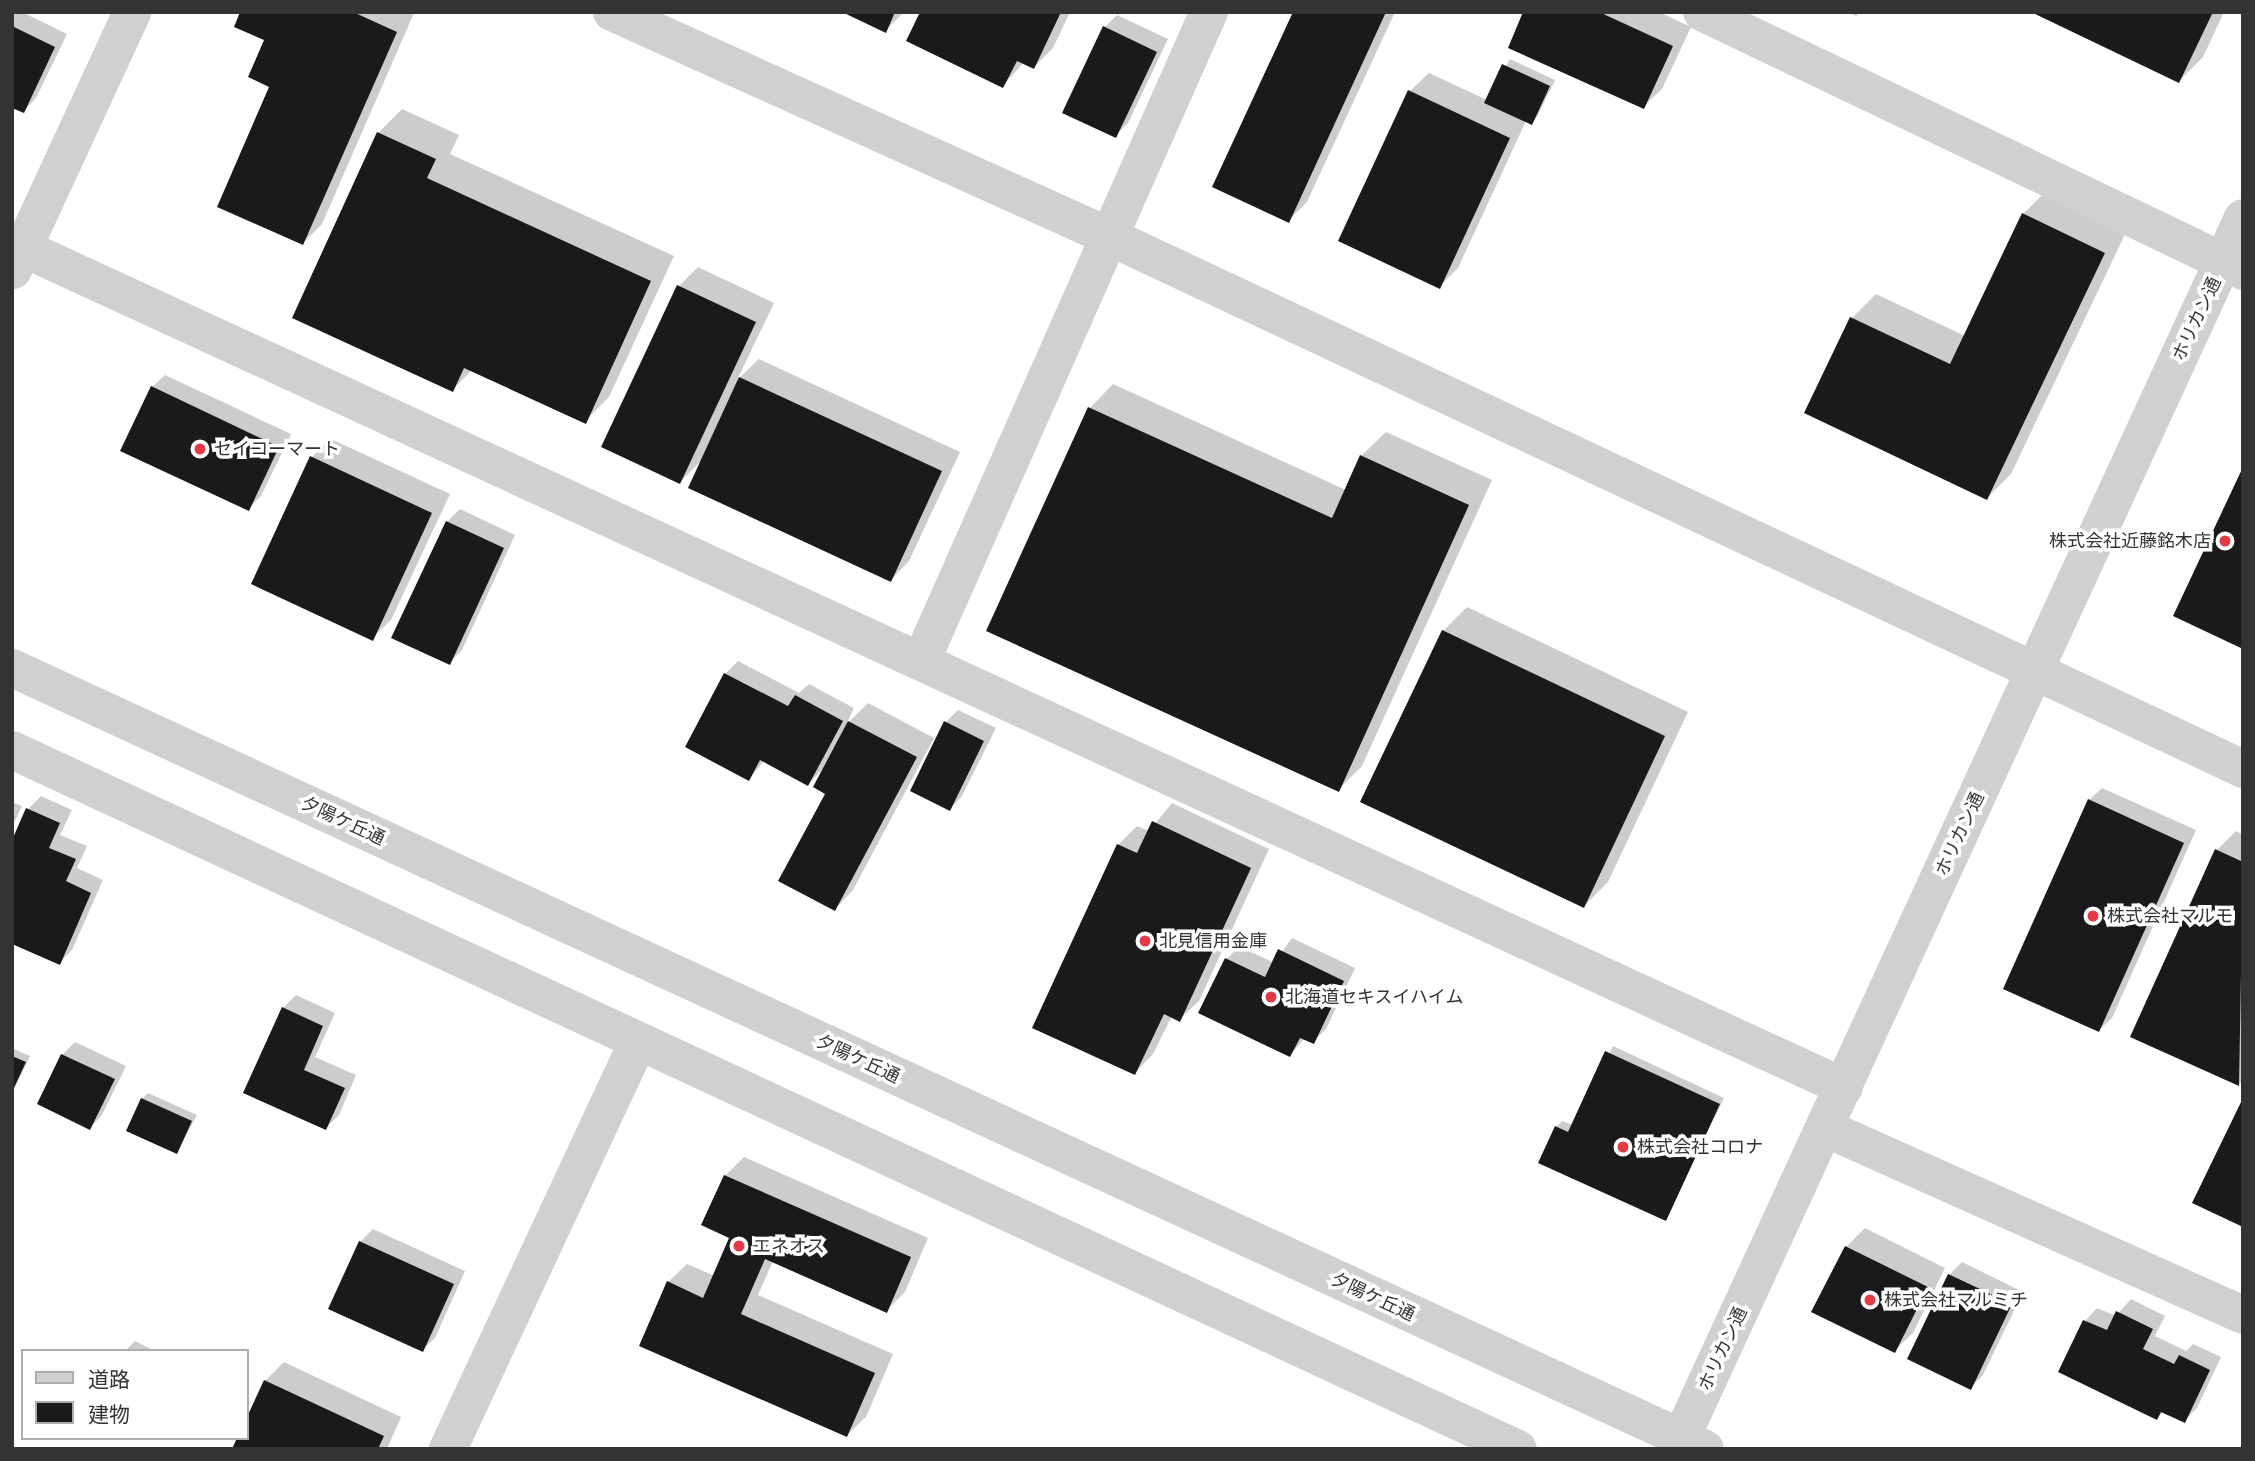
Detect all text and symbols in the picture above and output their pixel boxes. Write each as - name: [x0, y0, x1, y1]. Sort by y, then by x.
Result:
- street label: ホリカン通: [2168, 274, 2226, 364]
- place label: セイコーマート: [214, 438, 340, 460]
- marker: セイコーマート: [192, 441, 208, 457]
- place label: 株式会社近藤銘木店: [2049, 530, 2211, 552]
- marker: 株式会社近藤銘木店: [2217, 533, 2233, 549]
- street label: ホリカン通: [1931, 789, 1989, 879]
- street label: 夕陽ケ丘通: [298, 792, 388, 850]
- place label: 株式会社マルモ: [2107, 905, 2233, 927]
- marker: 株式会社マルモ: [2085, 908, 2101, 924]
- place label: 北見信用金庫: [1159, 930, 1267, 952]
- marker: 北見信用金庫: [1137, 933, 1153, 949]
- place label: 北海道セキスイハイム: [1285, 986, 1465, 1008]
- marker: 北海道セキスイハイム: [1263, 989, 1279, 1005]
- street label: 夕陽ケ丘通: [813, 1030, 903, 1088]
- place label: 株式会社コロナ: [1637, 1136, 1763, 1158]
- marker: 株式会社コロナ: [1615, 1139, 1631, 1155]
- place label: エネオス: [753, 1235, 825, 1257]
- marker: エネオス: [731, 1238, 747, 1254]
- street label: 夕陽ケ丘通: [1328, 1268, 1418, 1326]
- place label: 株式会社マルミチ: [1884, 1289, 2028, 1311]
- marker: 株式会社マルミチ: [1862, 1292, 1878, 1308]
- street label: ホリカン通: [1694, 1304, 1752, 1394]
- legend: [21, 1349, 248, 1440]
- text: 道路: [88, 1368, 130, 1392]
- text: 建物: [88, 1403, 130, 1427]

